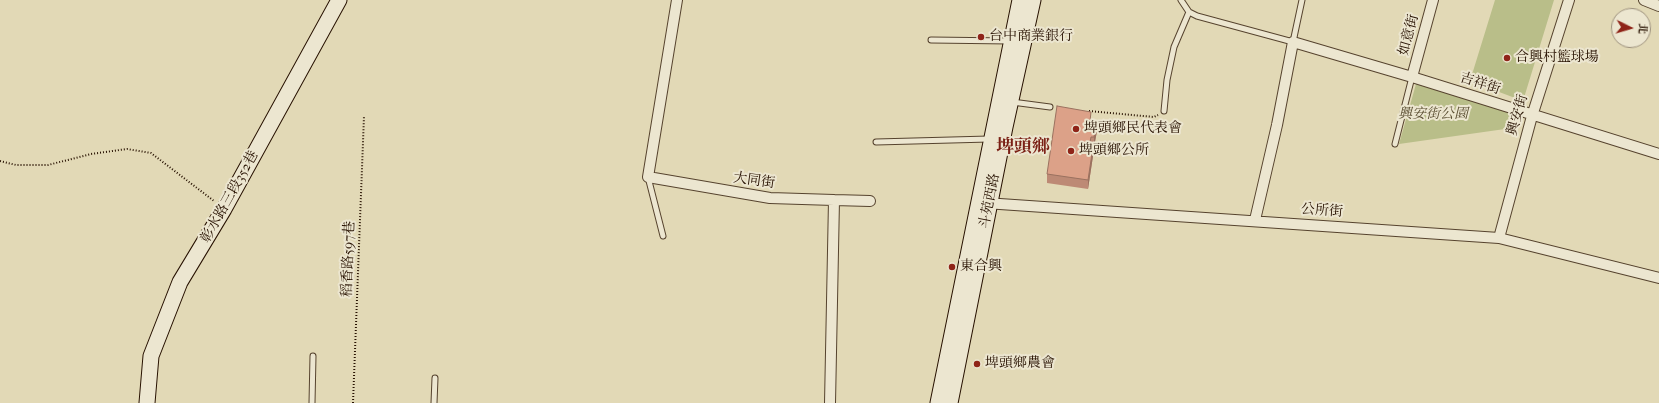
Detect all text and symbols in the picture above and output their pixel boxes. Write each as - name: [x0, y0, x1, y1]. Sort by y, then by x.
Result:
- north arrow: [1611, 8, 1651, 48]
- street label: 如意街: [1395, 13, 1423, 57]
- text: 北: [1636, 23, 1649, 35]
- place label: 台中商業銀行: [989, 29, 1073, 45]
- marker: 台中商業銀行: [976, 32, 986, 42]
- place label: 合興村籃球場: [1515, 50, 1599, 66]
- marker: 合興村籃球場: [1502, 53, 1512, 63]
- street label: 吉祥街: [1457, 70, 1503, 98]
- street label: 興安街: [1504, 92, 1532, 138]
- park label: 興安街公園: [1398, 107, 1468, 123]
- place label: 埤頭鄉民代表會: [1084, 121, 1182, 137]
- marker: 埤頭鄉民代表會: [1071, 124, 1081, 134]
- district label: 埤頭鄉: [996, 137, 1050, 159]
- place label: 埤頭鄉公所: [1079, 143, 1149, 159]
- marker: 埤頭鄉公所: [1066, 146, 1076, 156]
- street label: 彰水路三段352巷: [198, 148, 262, 246]
- street label: 大同街: [732, 170, 776, 192]
- street label: 斗苑西路: [976, 172, 1004, 230]
- street label: 公所街: [1300, 201, 1344, 221]
- street label: 稻香路597巷: [339, 221, 359, 297]
- place label: 東合興: [960, 259, 1002, 275]
- marker: 東合興: [947, 262, 957, 272]
- place label: 埤頭鄉農會: [985, 356, 1055, 372]
- marker: 埤頭鄉農會: [972, 359, 982, 369]

